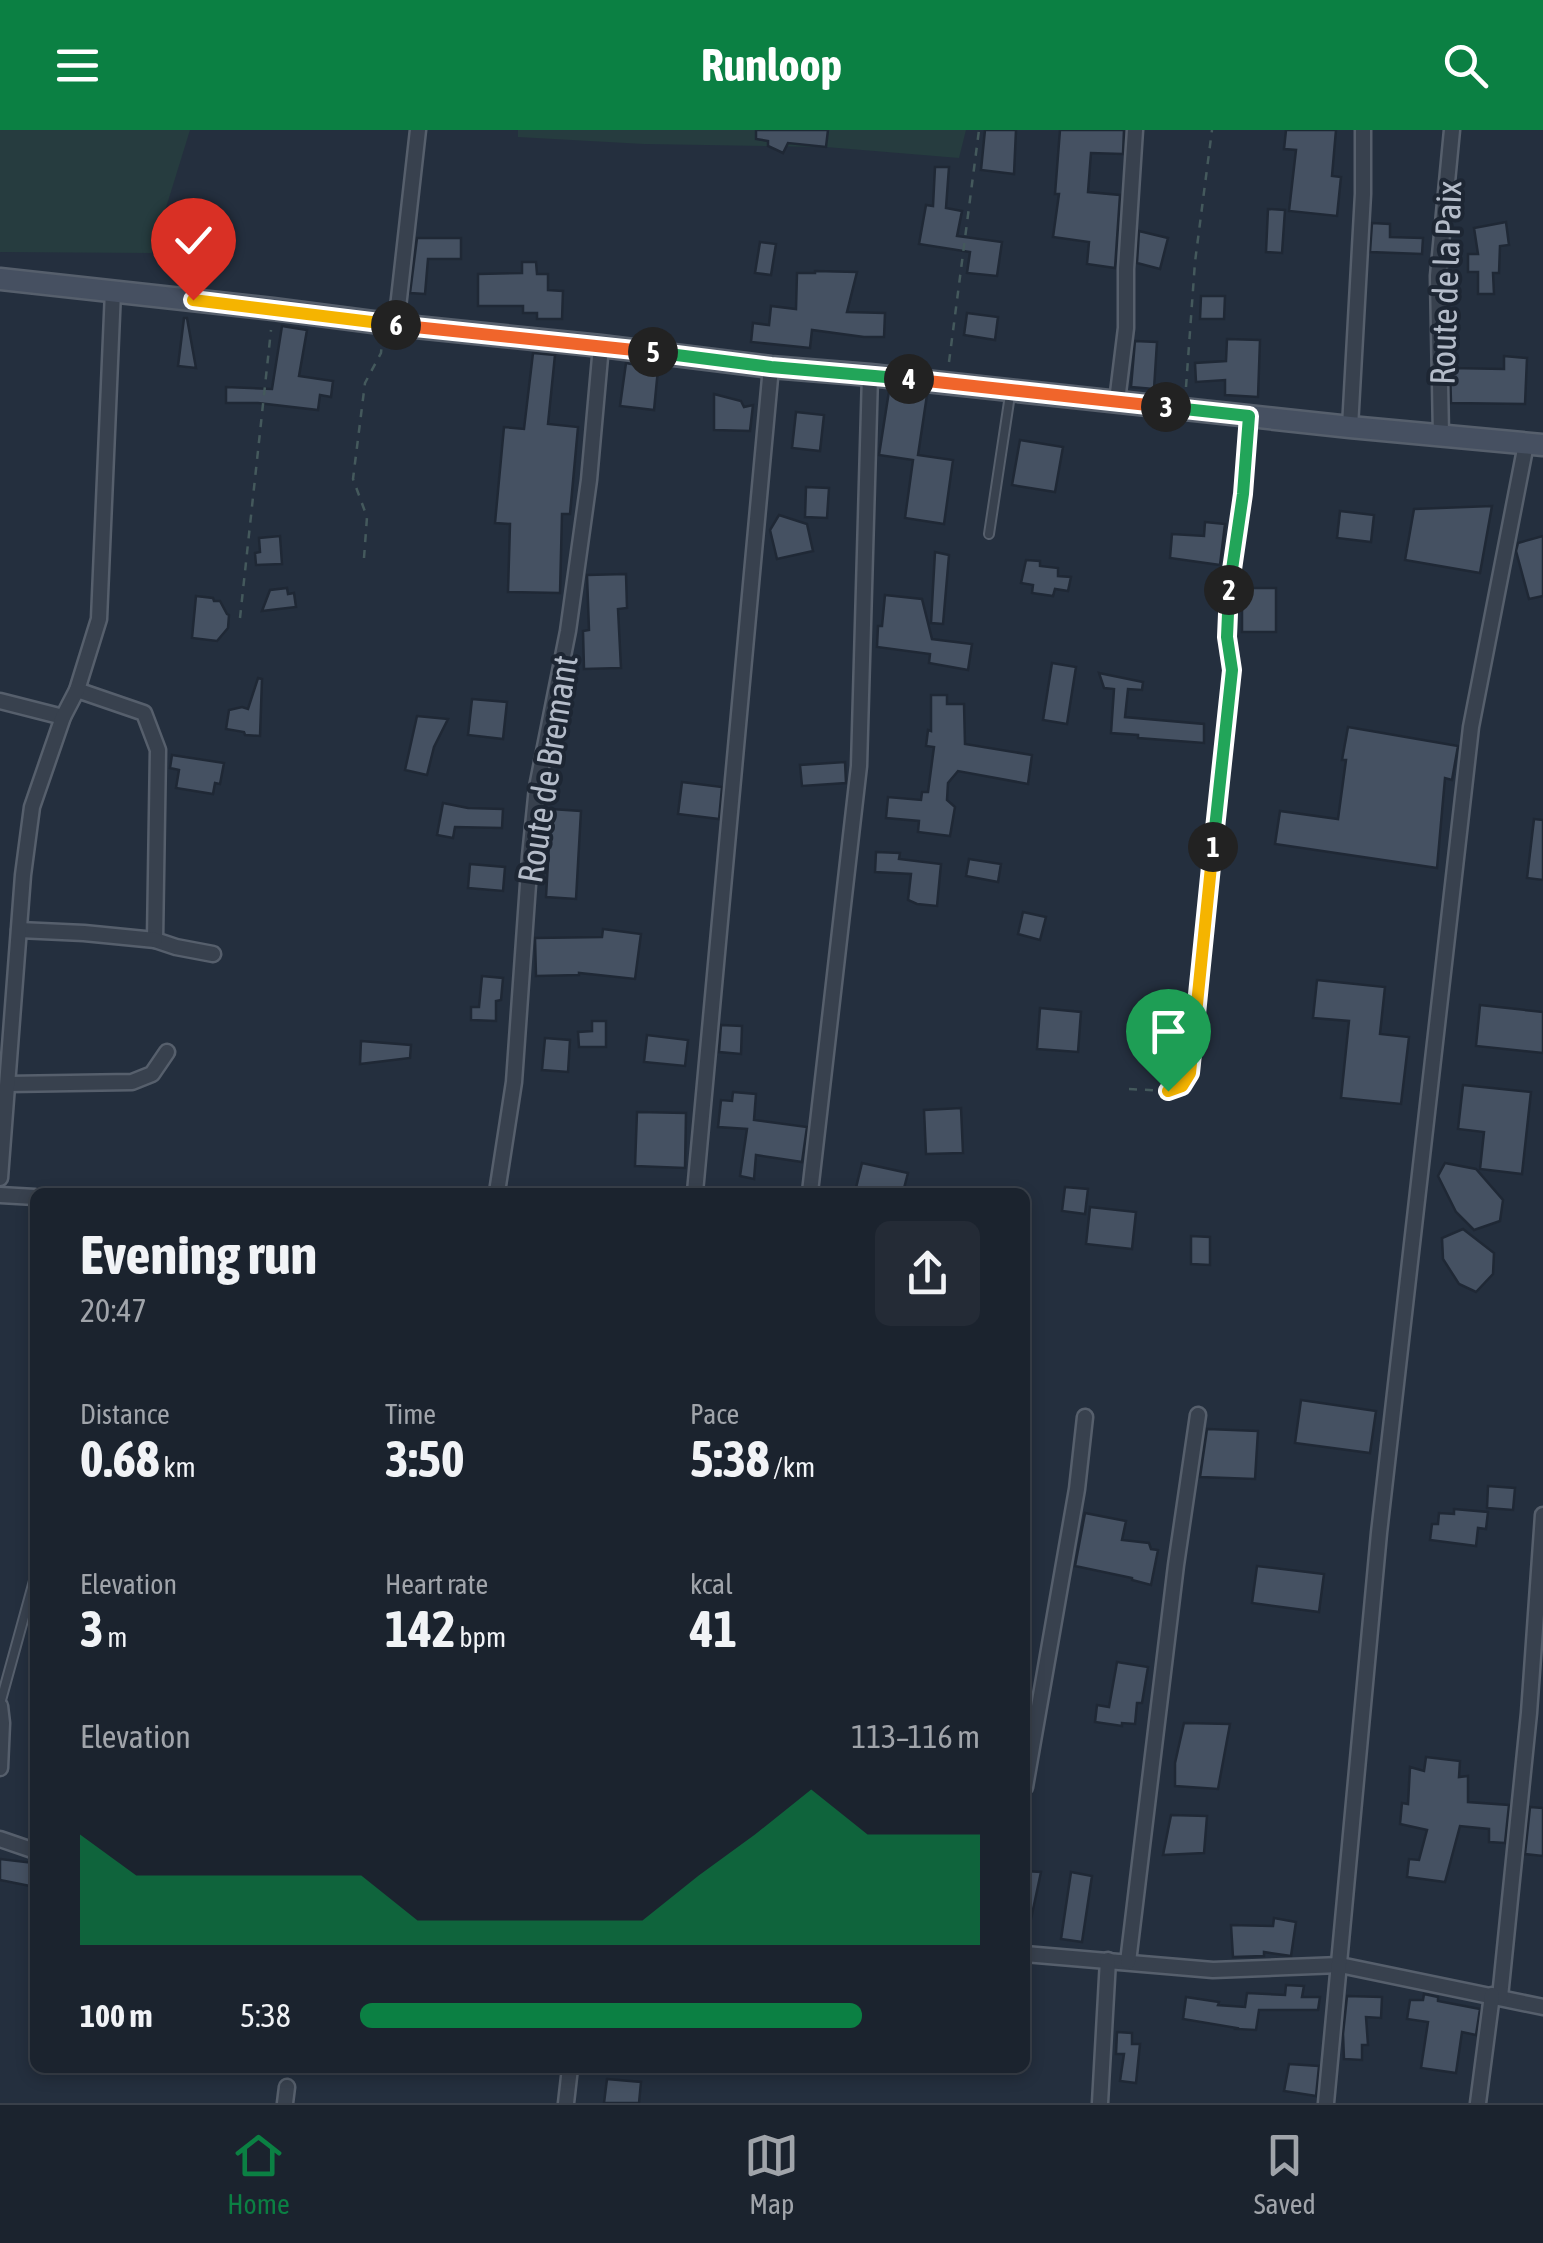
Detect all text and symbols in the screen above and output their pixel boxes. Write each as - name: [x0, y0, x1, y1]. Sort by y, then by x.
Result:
- icon: menu: [50, 38, 105, 93]
- icon: search: [1438, 38, 1493, 93]
- text: Runloop: [701, 39, 842, 91]
- street label: Route de la Paix: [1421, 180, 1469, 386]
- pin: [151, 198, 236, 301]
- icon: check: [166, 213, 221, 268]
- pin: 6: [371, 300, 421, 350]
- text: 6: [389, 309, 403, 341]
- pin: 5: [628, 327, 678, 377]
- text: 5: [646, 336, 660, 368]
- pin: 4: [884, 354, 934, 404]
- text: 4: [902, 363, 916, 395]
- pin: 3: [1141, 382, 1191, 432]
- text: 3: [1159, 391, 1173, 423]
- pin: 2: [1204, 565, 1254, 615]
- text: 2: [1222, 574, 1236, 606]
- street label: Route de Bremant: [509, 652, 585, 886]
- pin: 1: [1188, 822, 1238, 872]
- text: 1: [1206, 831, 1220, 863]
- pin: [1126, 989, 1211, 1092]
- icon: arrive: [1141, 1004, 1196, 1059]
- button: share: [875, 1221, 980, 1326]
- text: Evening run: [80, 1223, 317, 1286]
- text: 20:47: [80, 1292, 147, 1329]
- text: Distance: [80, 1398, 170, 1430]
- text: Time: [385, 1398, 436, 1430]
- text: Pace: [690, 1398, 739, 1430]
- text: 0.68: [80, 1430, 159, 1488]
- text: 3:50: [385, 1430, 464, 1488]
- text: 5:38: [690, 1430, 769, 1488]
- text: km: [159, 1451, 196, 1483]
- text: /km: [769, 1451, 815, 1483]
- text: Elevation: [80, 1568, 177, 1600]
- text: Heart rate: [385, 1568, 488, 1600]
- text: kcal: [690, 1568, 733, 1600]
- text: 3: [80, 1600, 104, 1658]
- text: 142: [385, 1600, 456, 1658]
- text: 41: [690, 1600, 737, 1658]
- text: m: [104, 1621, 128, 1653]
- text: bpm: [456, 1621, 506, 1653]
- text: Elevation: [80, 1718, 191, 1755]
- text: 113–116 m: [851, 1718, 980, 1755]
- text: 100 m: [80, 1997, 153, 2034]
- text: 5:38: [240, 1997, 291, 2034]
- tab: Home: [227, 2128, 290, 2220]
- tab: Map: [744, 2128, 799, 2220]
- tab: Saved: [1254, 2128, 1316, 2220]

